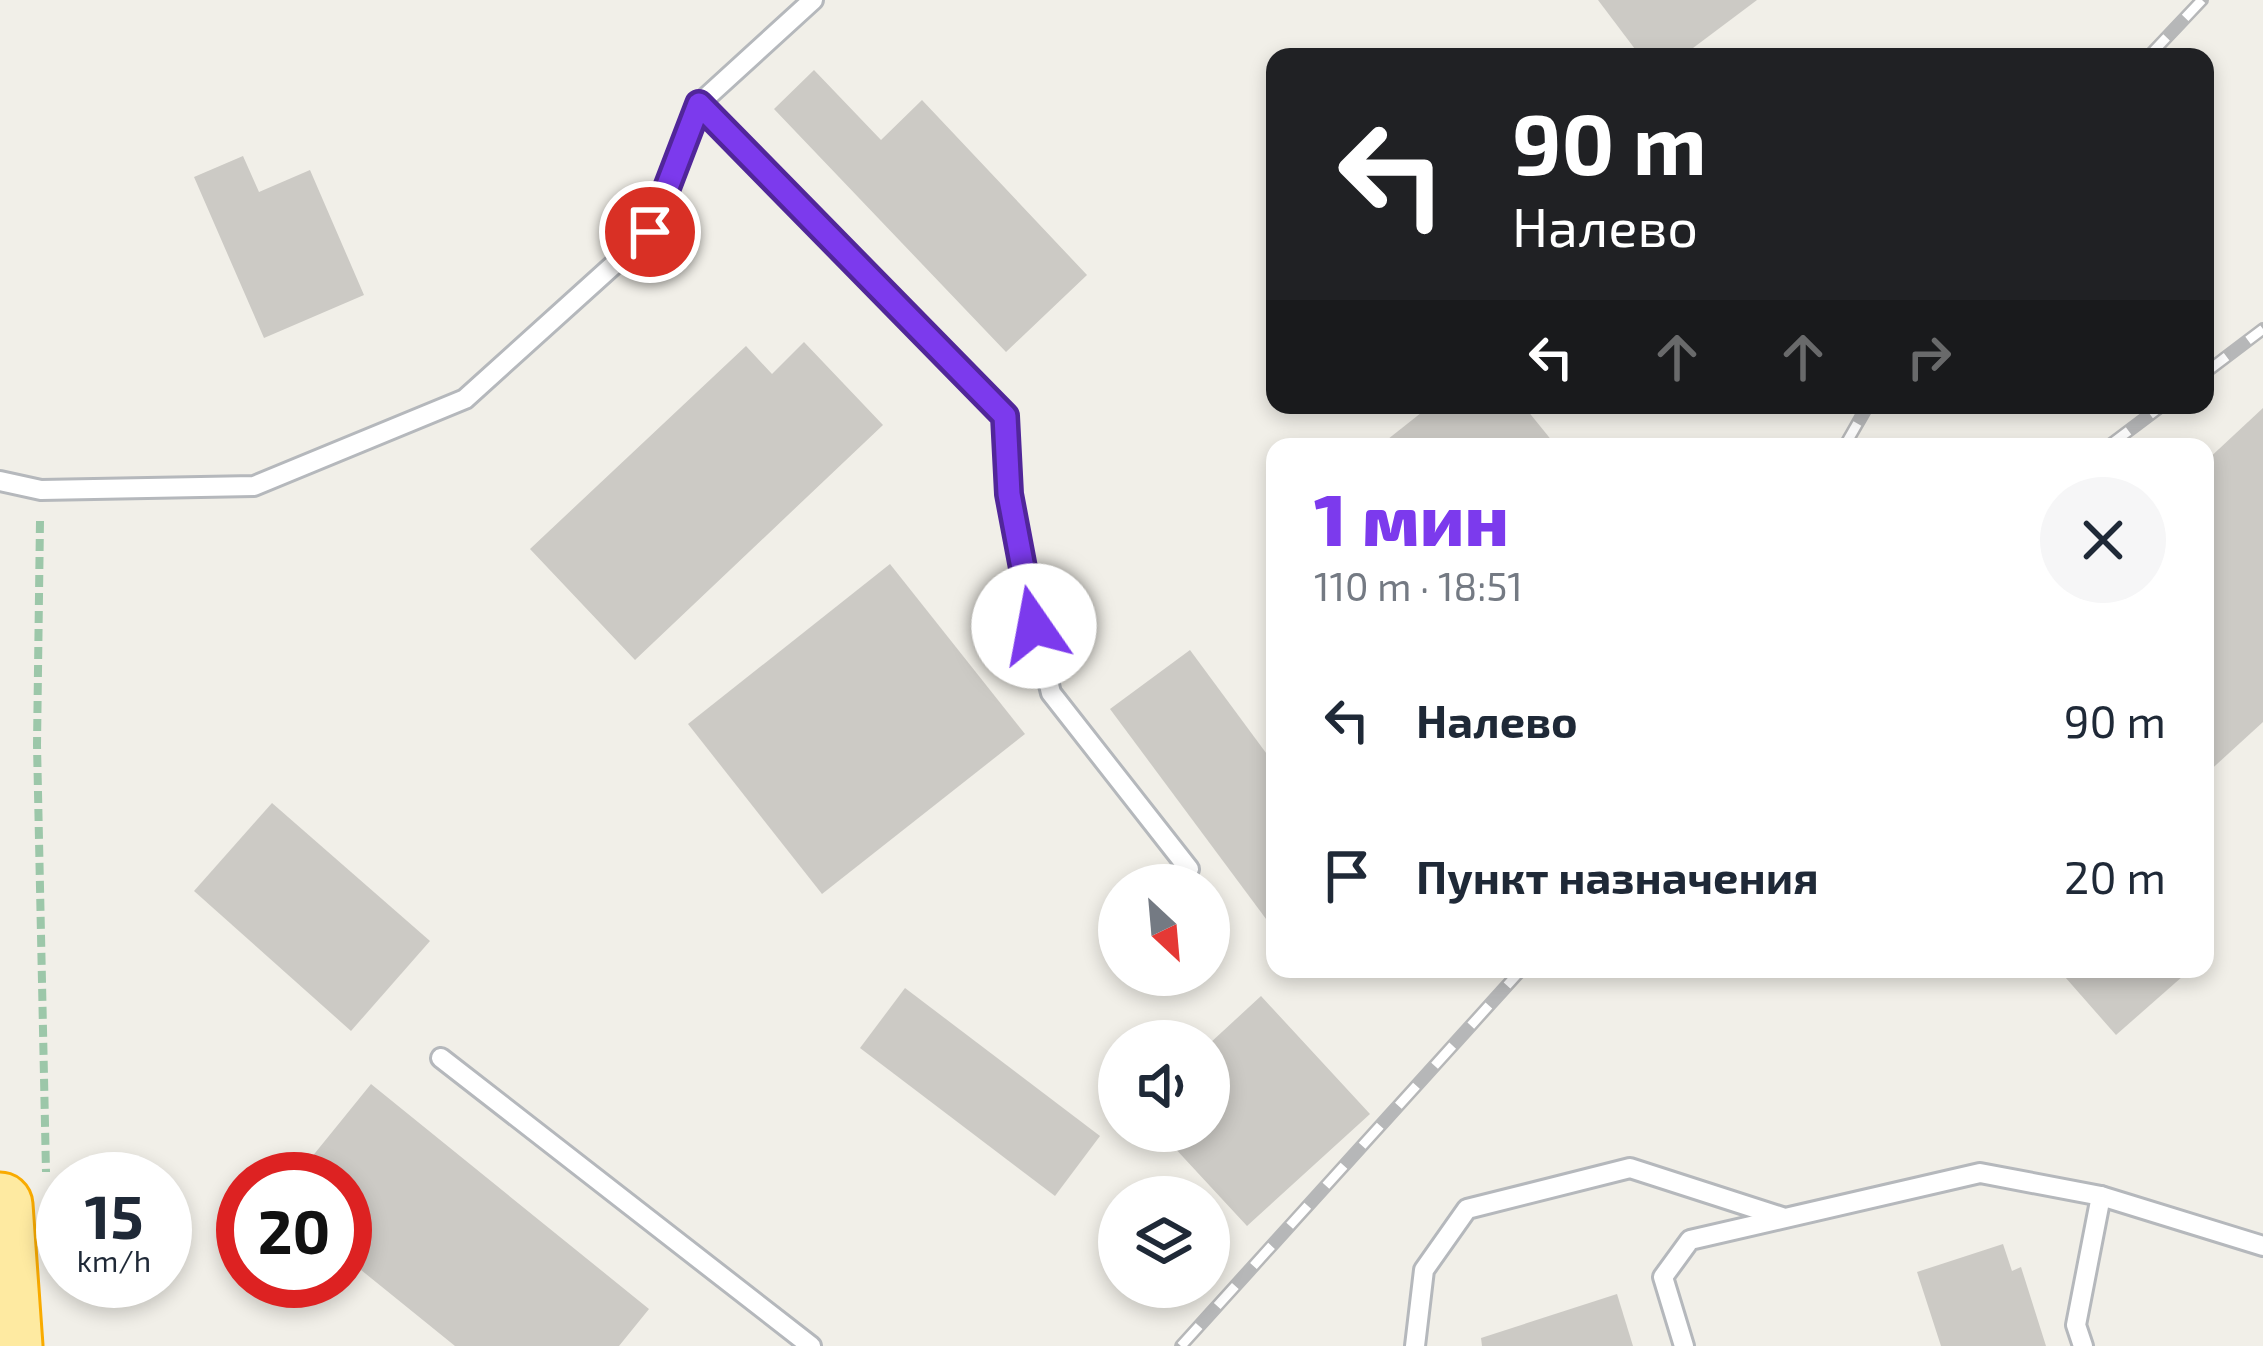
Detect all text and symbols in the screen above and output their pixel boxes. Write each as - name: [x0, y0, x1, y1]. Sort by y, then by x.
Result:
- text: 90 m: [1512, 91, 1707, 192]
- icon: left: [1314, 96, 1470, 252]
- pin: [599, 181, 701, 283]
- text: Налево: [1512, 193, 1698, 258]
- icon: arrive: [617, 199, 683, 265]
- icon: left: [1518, 324, 1584, 390]
- icon: ahead: [1644, 324, 1710, 390]
- icon: ahead: [1770, 324, 1836, 390]
- icon: right: [1896, 324, 1962, 390]
- text: 1 мин: [1314, 474, 1509, 560]
- button: close: [2040, 477, 2166, 603]
- text: 110 m · 18:51: [1314, 562, 1523, 609]
- position arrow: [971, 563, 1097, 689]
- icon: left: [1314, 687, 1380, 753]
- text: Налево: [1416, 693, 1578, 747]
- text: 90 m: [2064, 693, 2166, 747]
- icon: arrive: [1314, 843, 1380, 909]
- text: Пункт назначения: [1416, 849, 1819, 903]
- text: 20 m: [2064, 849, 2166, 903]
- north arrow: [1098, 864, 1230, 996]
- map controls: [1098, 864, 1230, 1308]
- button: sound: [1098, 1020, 1230, 1152]
- speed limit sign: 20: [216, 1152, 372, 1308]
- button: layers: [1098, 1176, 1230, 1308]
- text: 15: [84, 1179, 144, 1251]
- text: km/h: [77, 1242, 151, 1278]

